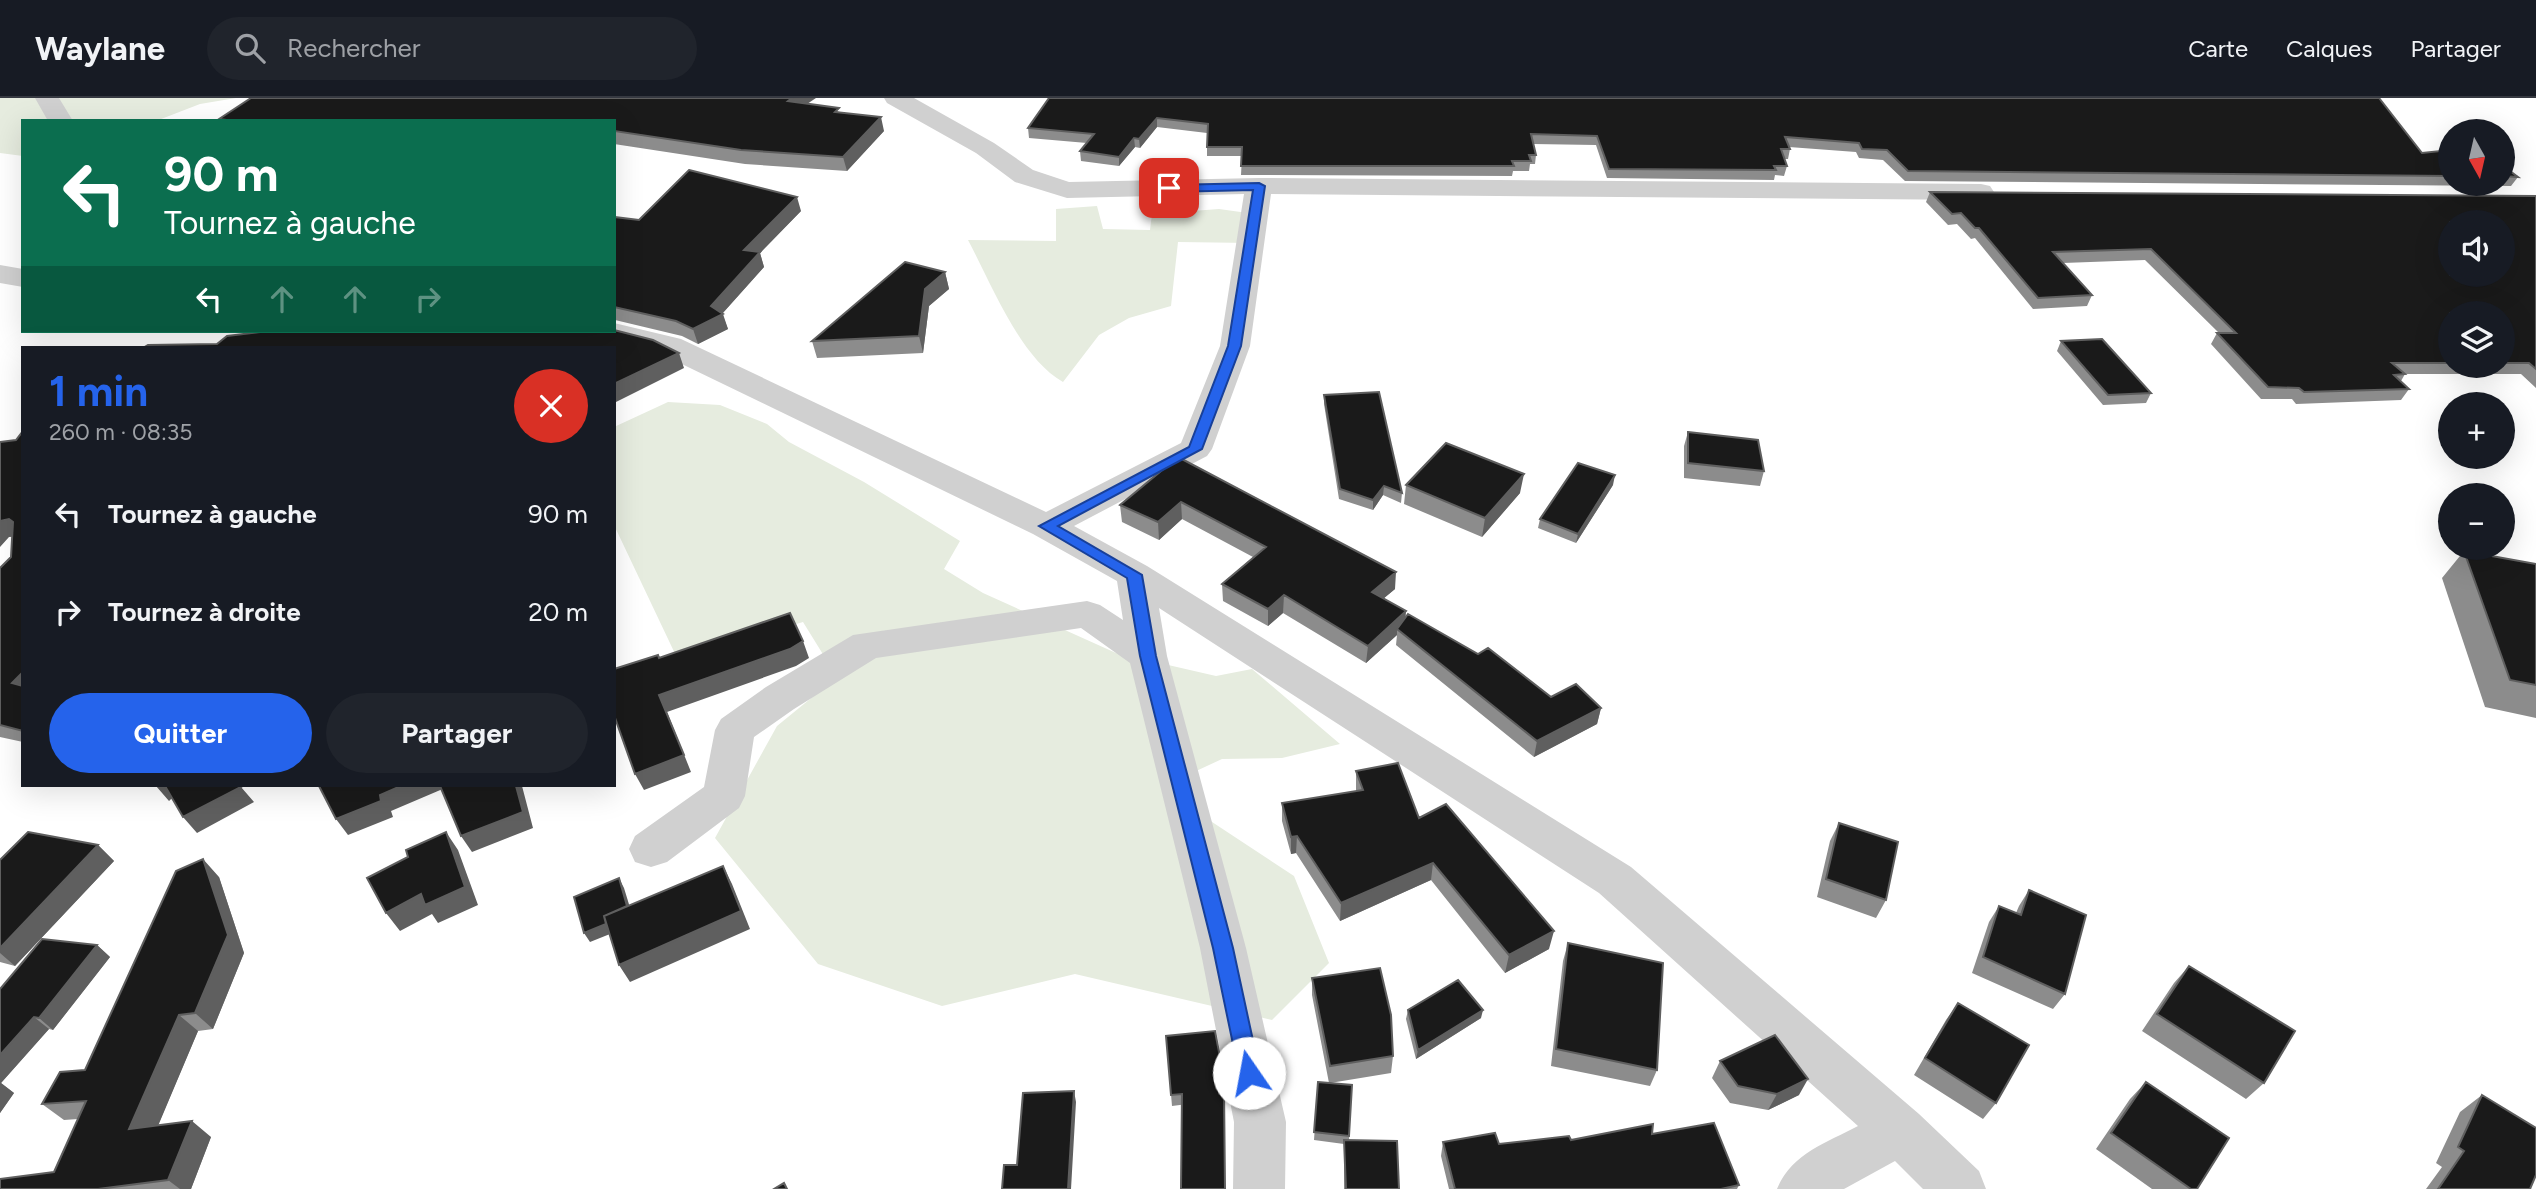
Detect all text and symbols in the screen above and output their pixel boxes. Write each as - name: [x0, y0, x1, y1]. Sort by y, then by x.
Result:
- search box: [207, 17, 697, 80]
- text: Waylane: [35, 29, 165, 68]
- icon: search: [231, 29, 269, 67]
- text: Rechercher: [287, 32, 421, 64]
- text: Carte: [2188, 34, 2248, 63]
- text: Calques: [2286, 34, 2372, 63]
- text: Partager: [2410, 34, 2501, 63]
- north arrow: [2438, 119, 2515, 196]
- map controls: [2438, 119, 2515, 560]
- text: 90 m: [164, 144, 279, 203]
- icon: left: [49, 147, 140, 238]
- pin: [1139, 158, 1199, 218]
- icon: arrive: [1150, 169, 1188, 207]
- text: Tournez à gauche: [164, 204, 416, 242]
- button: sound: [2438, 210, 2515, 287]
- icon: left: [190, 280, 228, 318]
- icon: ahead: [263, 280, 301, 318]
- icon: ahead: [336, 280, 374, 318]
- icon: right: [409, 280, 447, 318]
- button: layers: [2438, 301, 2515, 378]
- text: 1 min: [49, 366, 148, 417]
- button: close: [514, 369, 588, 443]
- button: +: [2438, 392, 2515, 469]
- text: 260 m · 08:35: [49, 418, 193, 446]
- button: −: [2438, 483, 2515, 560]
- icon: left: [49, 495, 87, 533]
- text: Tournez à gauche: [108, 498, 317, 530]
- text: 90 m: [528, 498, 588, 530]
- icon: right: [49, 593, 87, 631]
- text: Tournez à droite: [108, 596, 301, 628]
- text: 20 m: [528, 596, 588, 628]
- button: Quitter: [49, 693, 312, 773]
- button: Partager: [326, 693, 588, 773]
- position arrow: [1212, 1036, 1286, 1110]

